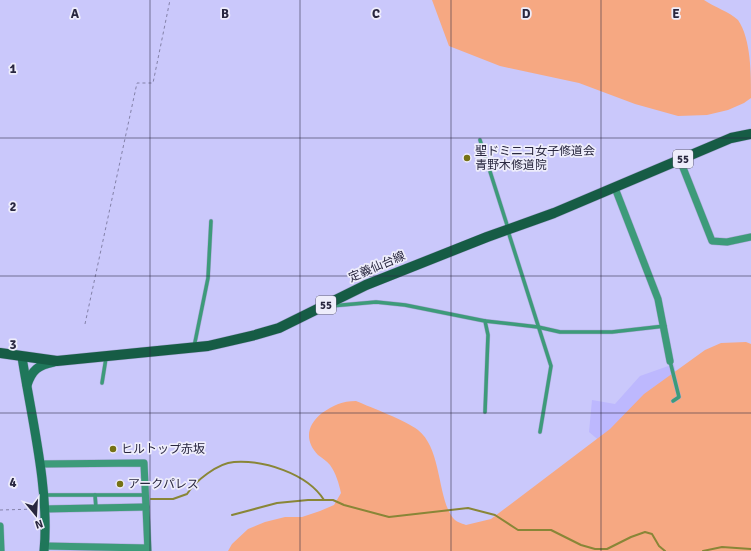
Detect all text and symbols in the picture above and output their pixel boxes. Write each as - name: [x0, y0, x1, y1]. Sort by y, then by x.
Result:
- text: A: [71, 6, 80, 22]
- text: B: [221, 6, 229, 22]
- text: C: [372, 6, 380, 22]
- text: D: [522, 6, 531, 22]
- text: E: [672, 6, 680, 22]
- text: 1: [9, 61, 17, 77]
- place label: 聖ドミニコ女子修道会 青野木修道院: [475, 144, 595, 173]
- road number: 55: [673, 150, 693, 168]
- marker: 聖ドミニコ女子修道会 青野木修道院: [462, 153, 472, 163]
- text: 2: [9, 199, 17, 215]
- street label: 定義仙台線: [346, 248, 408, 286]
- road number: 55: [316, 296, 336, 314]
- text: 3: [9, 337, 17, 353]
- place label: ヒルトップ赤坂: [121, 442, 205, 457]
- marker: ヒルトップ赤坂: [108, 444, 118, 454]
- text: 4: [9, 475, 17, 491]
- place label: アークパレス: [128, 477, 199, 492]
- marker: アークパレス: [115, 479, 125, 489]
- north arrow: [16, 495, 56, 535]
- text: N: [33, 517, 45, 531]

